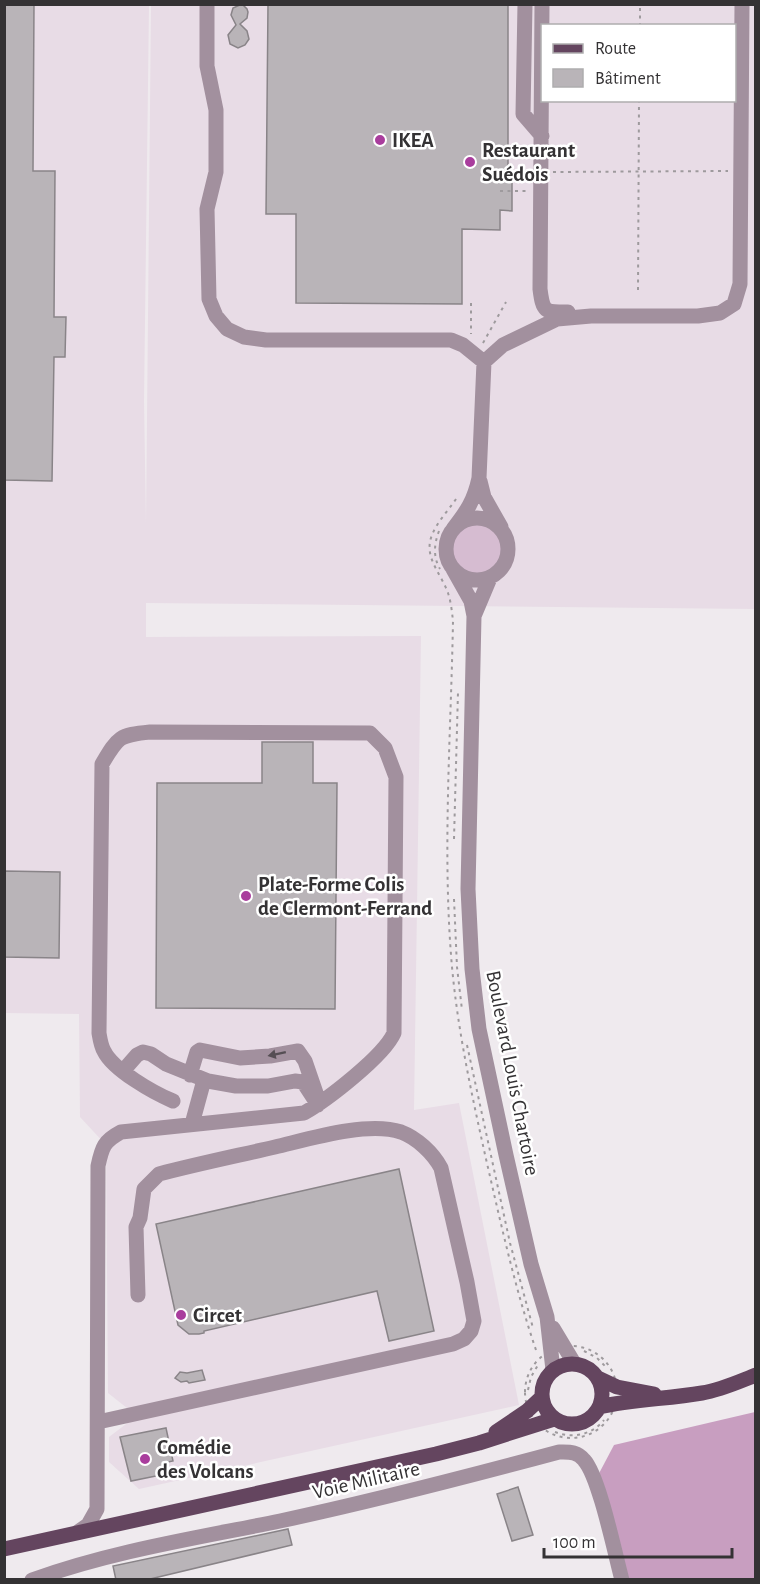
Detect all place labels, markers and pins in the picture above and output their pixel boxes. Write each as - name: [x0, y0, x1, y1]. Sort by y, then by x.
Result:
- place label: IKEA: [392, 130, 434, 151]
- marker: IKEA: [373, 133, 387, 147]
- place label: Restaurant Suédois: [482, 140, 575, 185]
- marker: Restaurant Suédois: [463, 155, 477, 169]
- place label: Plate-Forme Colis de Clermont-Ferrand: [258, 874, 432, 919]
- marker: Plate-Forme Colis de Clermont-Ferrand: [239, 889, 253, 903]
- place label: Circet: [193, 1305, 242, 1326]
- marker: Circet: [174, 1308, 188, 1322]
- place label: Comédie des Volcans: [157, 1437, 253, 1482]
- marker: Comédie des Volcans: [138, 1452, 152, 1466]

